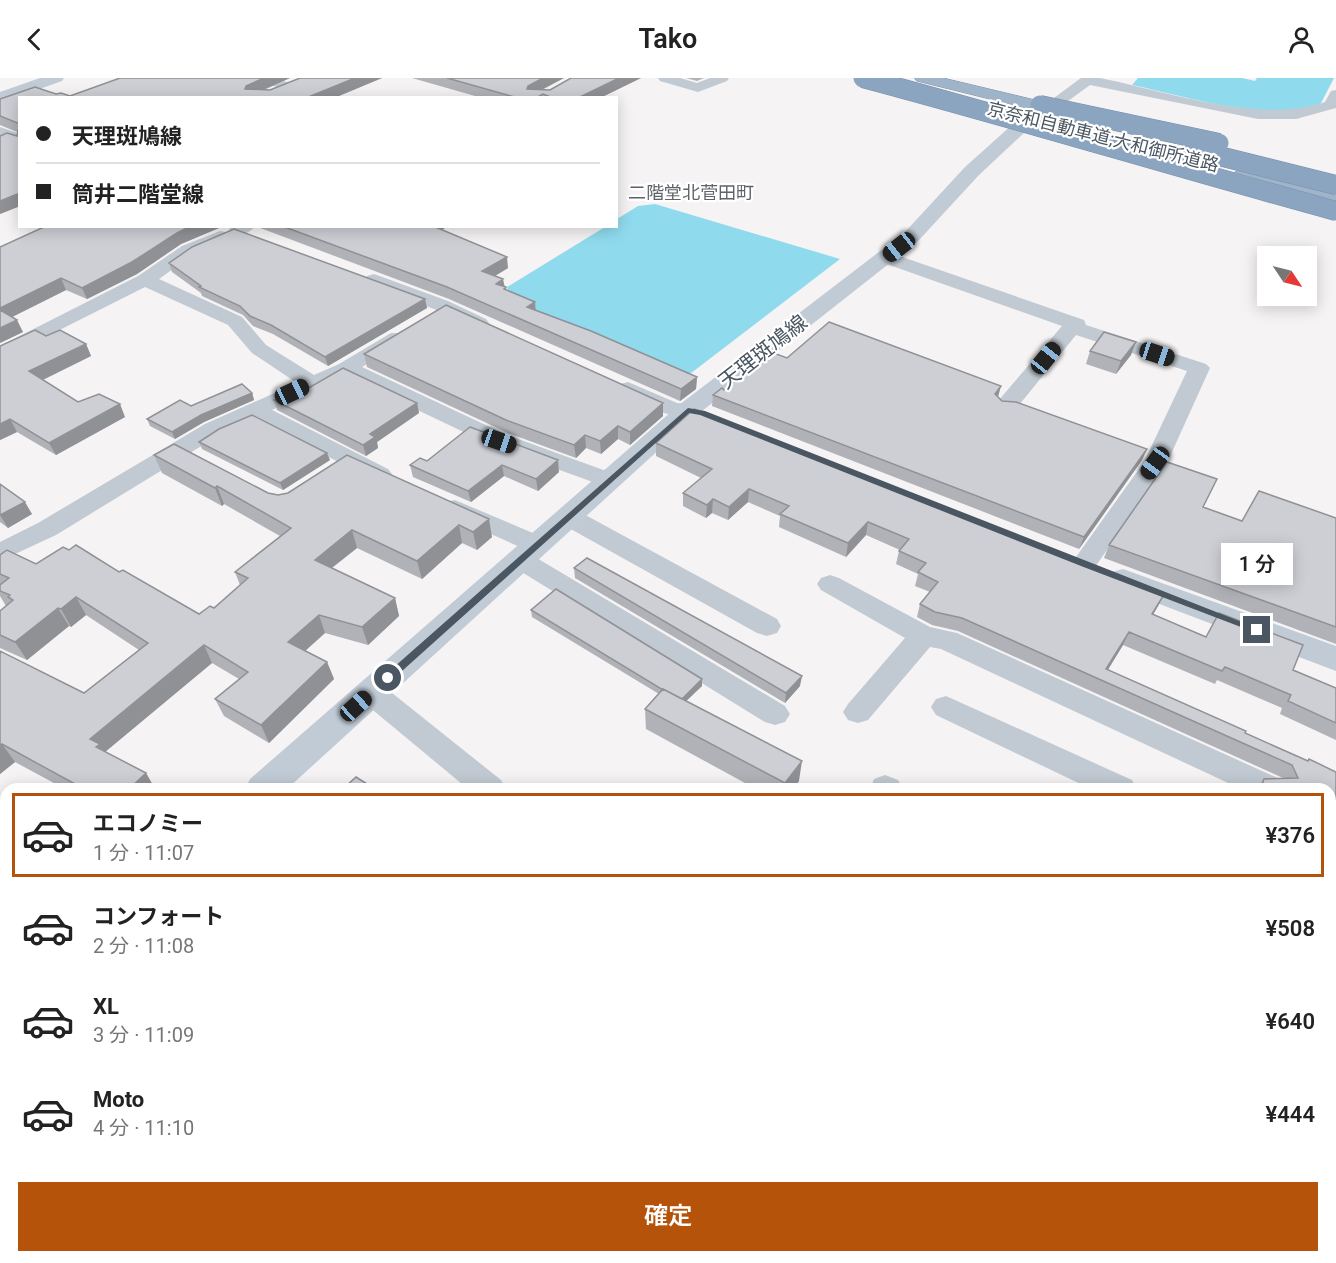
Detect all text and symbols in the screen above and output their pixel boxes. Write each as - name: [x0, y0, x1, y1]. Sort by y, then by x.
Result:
- icon: back: [18, 23, 51, 56]
- text: Tako: [639, 23, 697, 55]
- icon: person: [1285, 23, 1318, 56]
- street label: 京奈和自動車道;大和御所道路: [985, 98, 1221, 175]
- text: 天理斑鳩線: [72, 124, 182, 149]
- text: 筒井二階堂線: [72, 182, 204, 207]
- district label: 二階堂北菅田町: [628, 182, 754, 203]
- car: [879, 229, 919, 265]
- north arrow: [1257, 246, 1317, 306]
- map controls: [1257, 246, 1317, 306]
- street label: 天理斑鳩線: [714, 310, 812, 394]
- car: [1028, 338, 1064, 378]
- car: [1137, 340, 1177, 368]
- car: [272, 376, 312, 408]
- car: [479, 427, 519, 455]
- car: [1137, 443, 1173, 483]
- callout: 1 分: [1221, 543, 1293, 585]
- text: 1 分: [1239, 552, 1275, 576]
- route end: [1243, 616, 1270, 643]
- route start: [374, 664, 401, 691]
- car: [337, 687, 375, 725]
- icon: car: [21, 808, 75, 862]
- text: エコノミー: [93, 811, 203, 836]
- text: ¥376: [1266, 823, 1315, 848]
- text: 1 分 · 11:07: [93, 841, 194, 865]
- icon: car: [21, 901, 75, 955]
- text: コンフォート: [93, 904, 224, 929]
- text: ¥508: [1266, 916, 1315, 941]
- text: 2 分 · 11:08: [93, 934, 194, 958]
- icon: car: [21, 994, 75, 1048]
- text: XL: [93, 994, 119, 1019]
- text: ¥640: [1266, 1009, 1315, 1034]
- text: 3 分 · 11:09: [93, 1023, 194, 1047]
- icon: car: [21, 1087, 75, 1141]
- text: Moto: [93, 1087, 144, 1112]
- text: ¥444: [1266, 1102, 1315, 1127]
- text: 4 分 · 11:10: [93, 1116, 194, 1140]
- button: 確定: [18, 1182, 1318, 1251]

